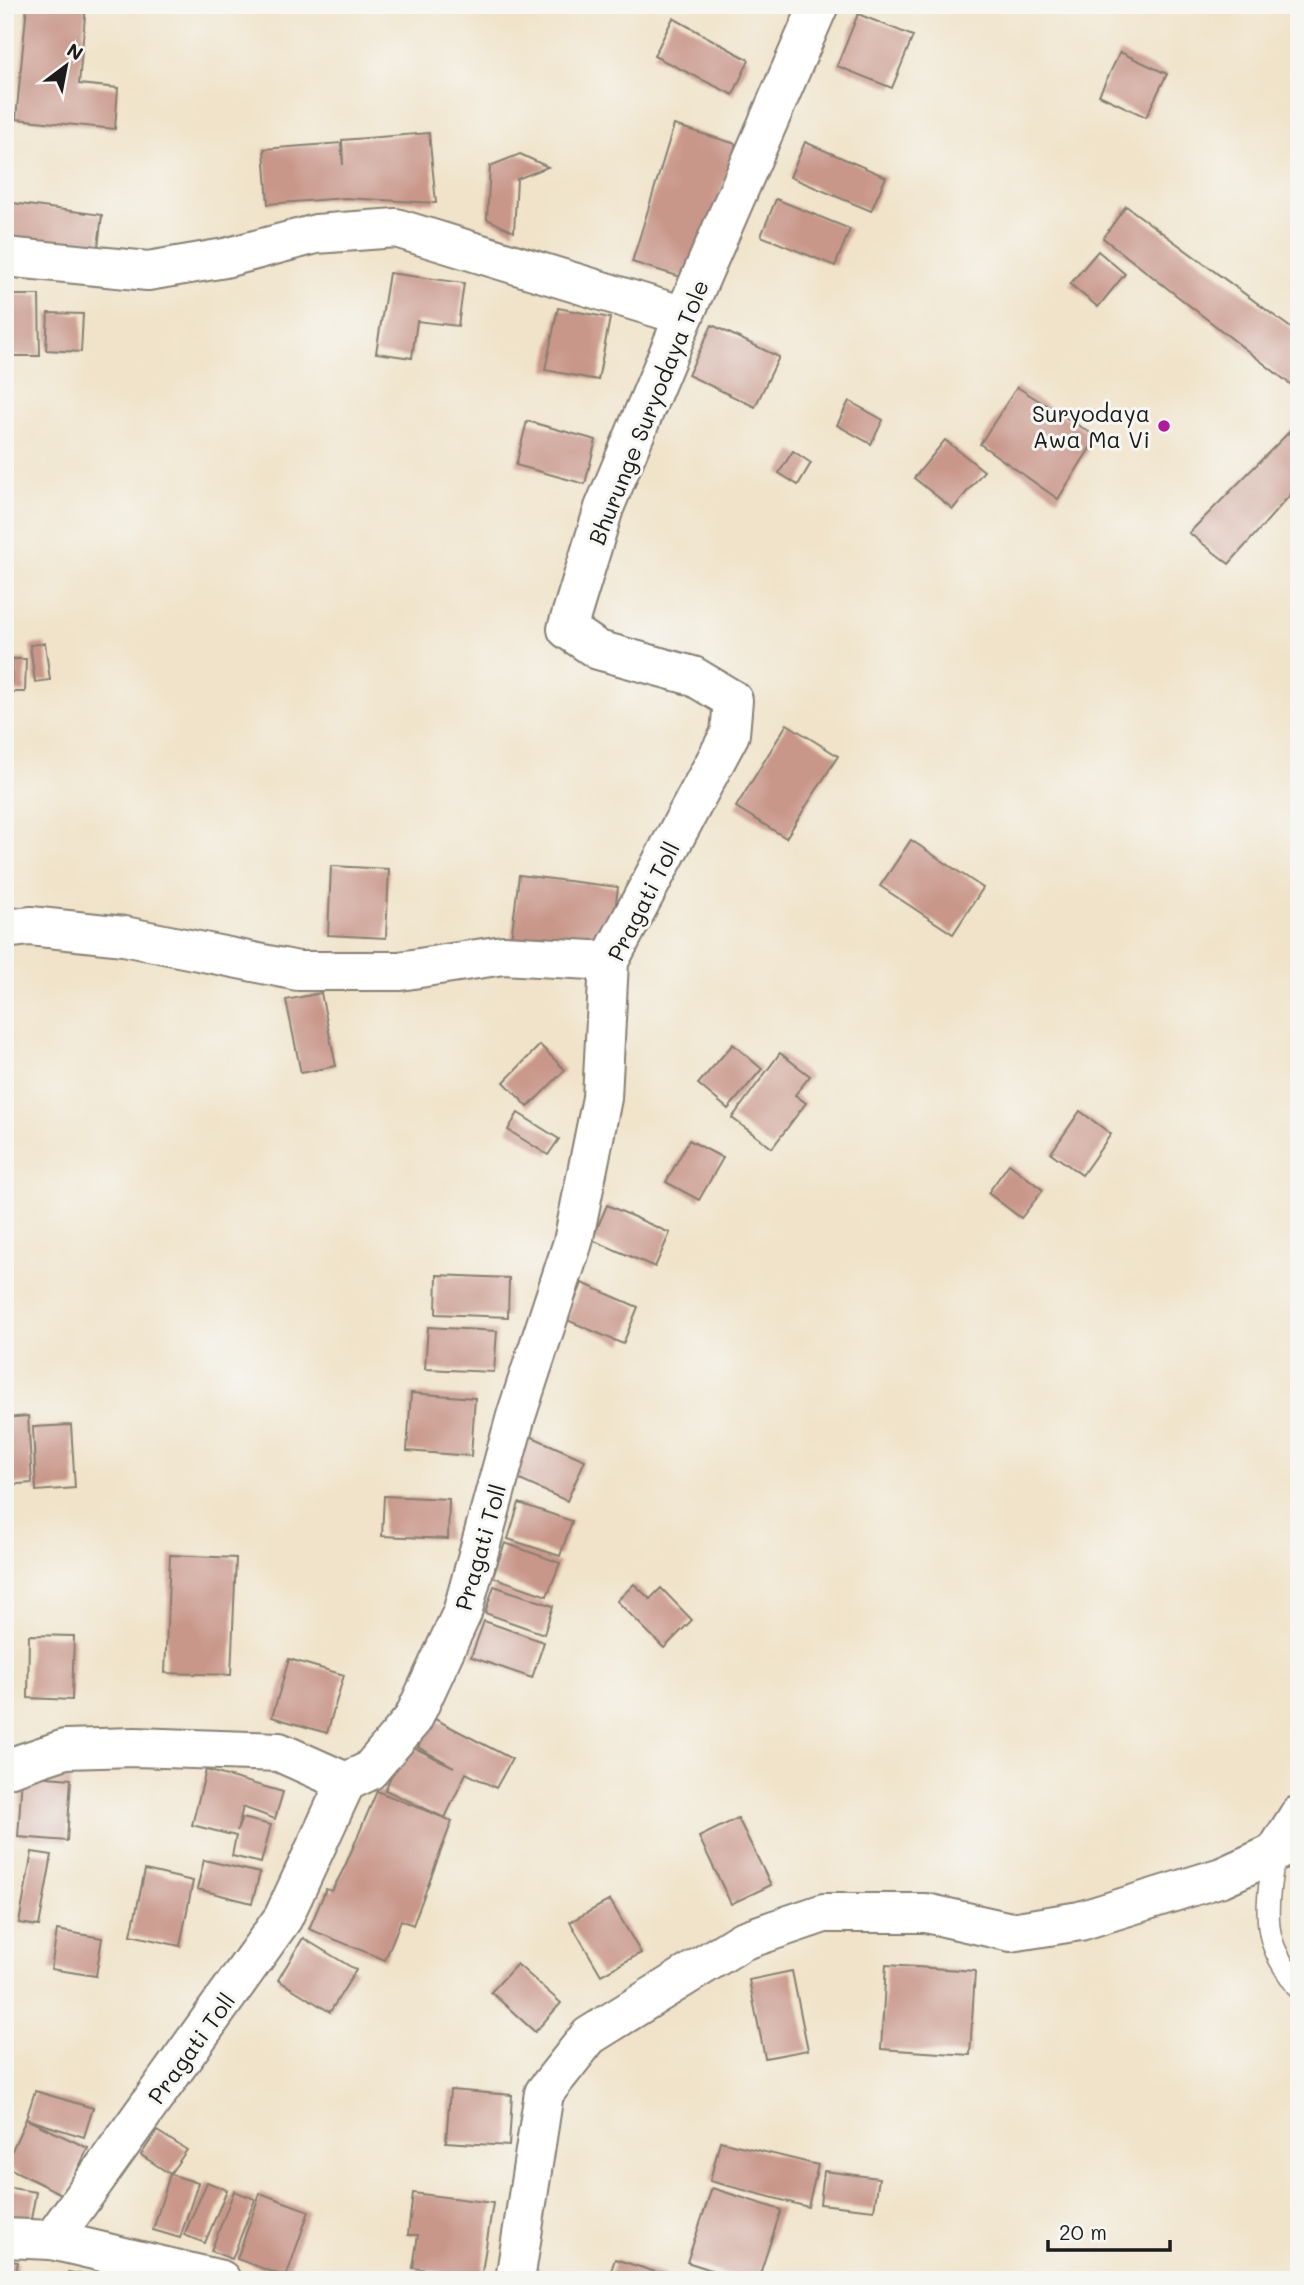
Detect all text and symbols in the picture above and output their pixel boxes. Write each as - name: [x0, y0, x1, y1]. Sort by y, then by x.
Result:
- north arrow: [32, 32, 102, 102]
- text: N: [63, 37, 88, 66]
- street label: Bhurunge Suryodaya Tole: [581, 275, 715, 549]
- place label: Suryodaya Awa Ma Vi: [1032, 398, 1150, 454]
- marker: Suryodaya Awa Ma Vi: [1156, 418, 1172, 434]
- street label: Pragati Toll: [600, 836, 686, 966]
- street label: Pragati Toll: [448, 1480, 512, 1614]
- street label: Pragati Toll: [141, 1987, 241, 2109]
- scale bar: [1048, 2208, 1171, 2252]
- text: 20 m: [1059, 2218, 1107, 2245]

